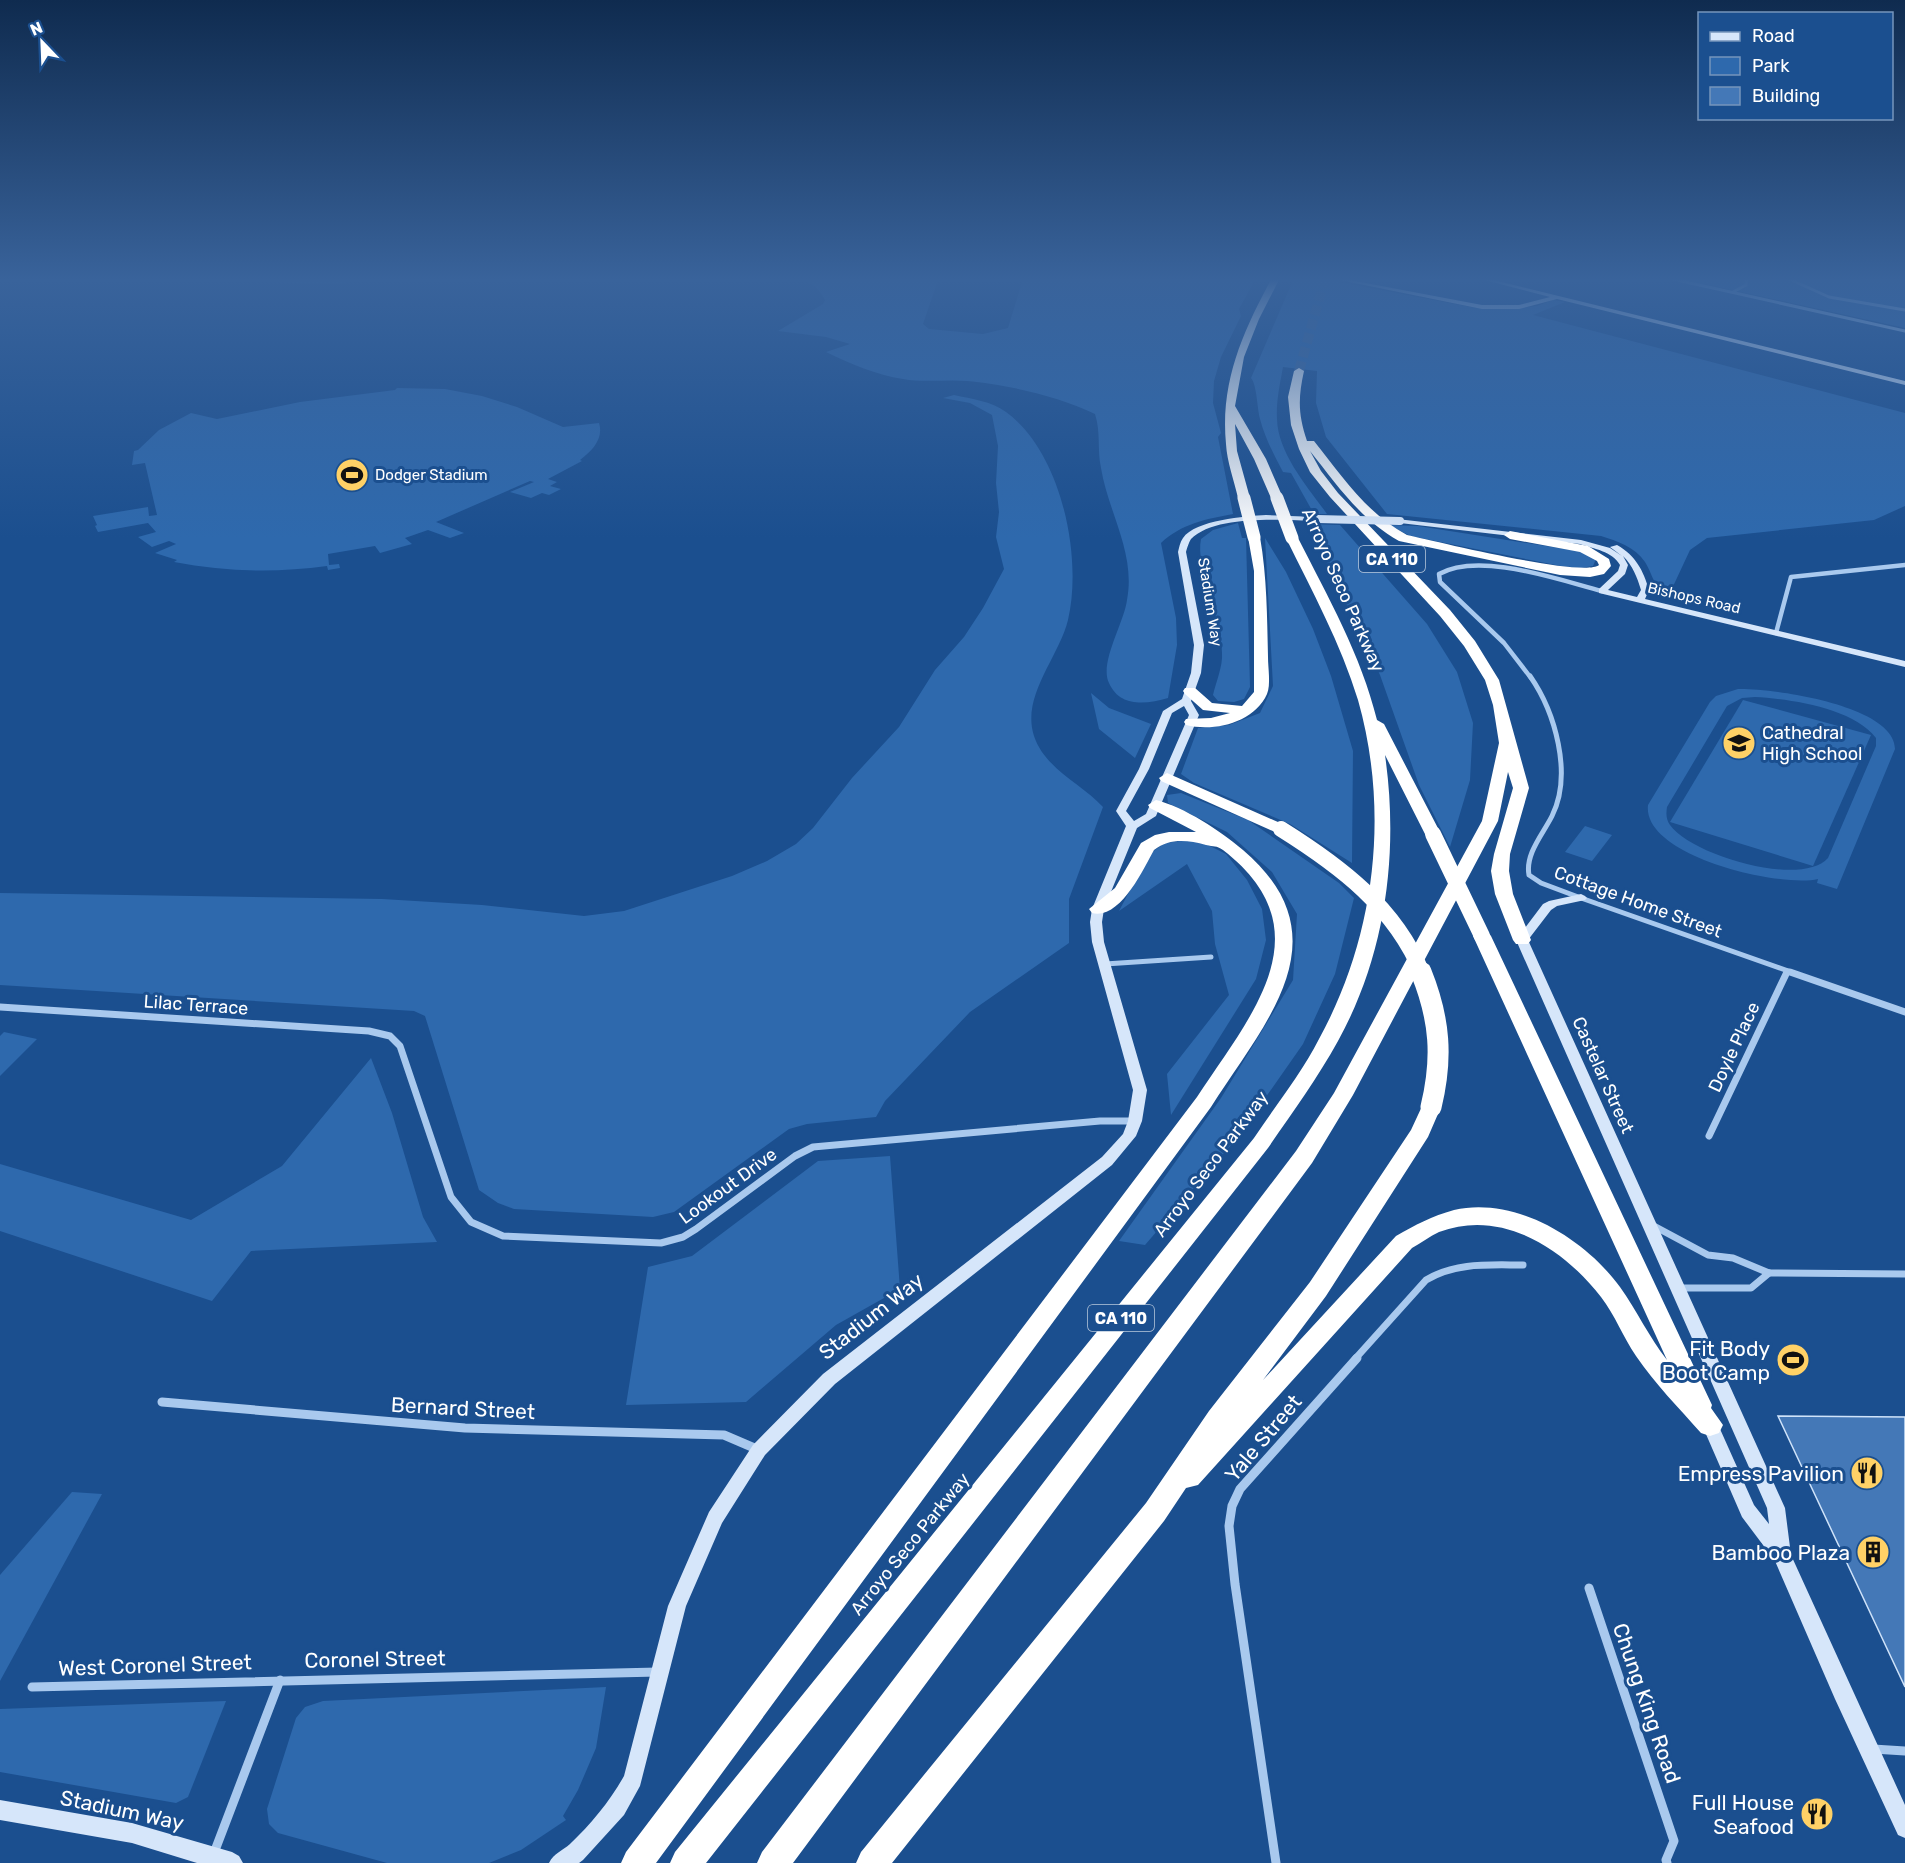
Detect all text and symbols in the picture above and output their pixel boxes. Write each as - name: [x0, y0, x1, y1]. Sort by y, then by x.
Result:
- north arrow: [12, 12, 72, 72]
- legend: [1698, 12, 1893, 120]
- text: N: [27, 18, 45, 40]
- text: Road: [1752, 25, 1795, 47]
- text: Park: [1752, 55, 1790, 77]
- text: Building: [1752, 85, 1820, 107]
- sports icon: Dodger Stadium: [334, 457, 370, 493]
- place label: Dodger Stadium: [375, 466, 488, 484]
- street label: Arroyo Seco Parkway: [1297, 505, 1389, 675]
- road number: CA 110: [1359, 546, 1425, 572]
- street label: Stadium Way: [1194, 556, 1226, 648]
- street label: Bishops Road: [1646, 579, 1742, 617]
- place label: Cathedral High School: [1762, 722, 1862, 765]
- school or university icon: Cathedral High School: [1721, 725, 1757, 761]
- street label: Cottage Home Street: [1551, 861, 1725, 943]
- street label: Lilac Terrace: [143, 990, 249, 1020]
- street label: Doyle Place: [1704, 998, 1764, 1096]
- street label: Castelar Street: [1567, 1013, 1639, 1137]
- street label: Arroyo Seco Parkway: [1149, 1087, 1273, 1241]
- street label: Lookout Drive: [675, 1143, 781, 1229]
- street label: Stadium Way: [814, 1267, 929, 1365]
- road number: CA 110: [1088, 1305, 1154, 1331]
- place label: Fit Body Boot Camp: [1662, 1336, 1770, 1385]
- sports icon: Fit Body Boot Camp: [1775, 1342, 1811, 1378]
- street label: Yale Street: [1219, 1389, 1307, 1487]
- street label: Bernard Street: [390, 1392, 536, 1424]
- restaurant icon: Empress Pavilion: [1849, 1455, 1885, 1491]
- place label: Empress Pavilion: [1678, 1461, 1844, 1486]
- street label: Arroyo Seco Parkway: [846, 1468, 974, 1620]
- building icon: Bamboo Plaza: [1855, 1534, 1891, 1570]
- place label: Bamboo Plaza: [1712, 1540, 1850, 1565]
- street label: Chung King Road: [1608, 1620, 1686, 1786]
- street label: Coronel Street: [304, 1645, 446, 1673]
- street label: West Coronel Street: [58, 1649, 252, 1681]
- street label: Stadium Way: [58, 1785, 187, 1835]
- place label: Full House Seafood: [1692, 1790, 1794, 1839]
- restaurant icon: Full House Seafood: [1799, 1796, 1835, 1832]

